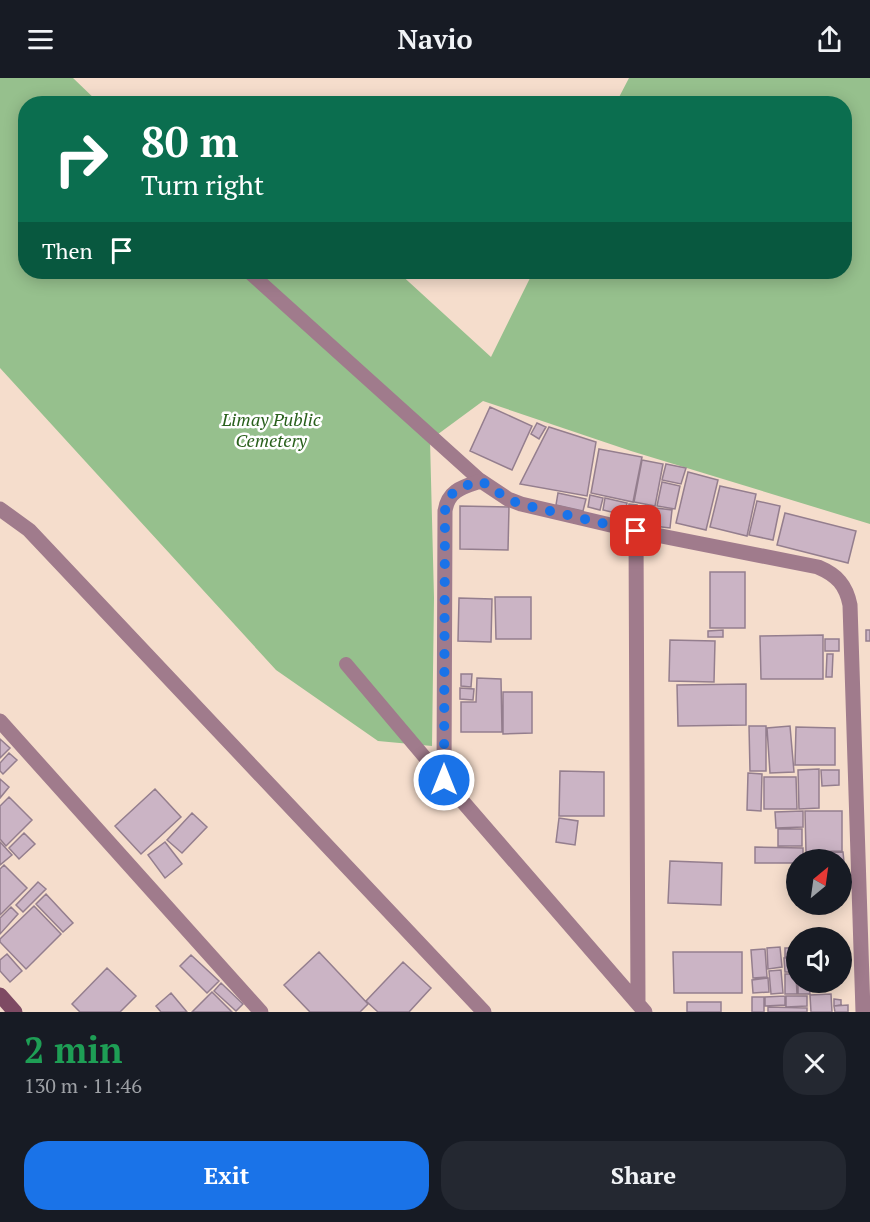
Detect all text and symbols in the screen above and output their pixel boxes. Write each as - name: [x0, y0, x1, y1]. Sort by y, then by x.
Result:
- text: Navio: [397, 21, 473, 57]
- icon: menu: [24, 23, 57, 56]
- icon: share: [813, 23, 846, 56]
- text: 80 m: [141, 113, 239, 169]
- icon: right: [42, 120, 120, 198]
- text: Turn right: [141, 167, 264, 203]
- icon: arrive: [105, 234, 138, 267]
- text: Then: [42, 236, 93, 265]
- park label: Limay Public Cemetery: [221, 407, 321, 452]
- pin: [610, 505, 661, 556]
- icon: arrive: [619, 514, 652, 547]
- position arrow: [412, 748, 476, 812]
- north arrow: [786, 849, 852, 915]
- map controls: [786, 849, 852, 993]
- button: sound: [786, 927, 852, 993]
- text: 2 min: [24, 1026, 122, 1073]
- button: close: [783, 1032, 846, 1095]
- text: 130 m · 11:46: [24, 1072, 142, 1099]
- button: Exit: [24, 1141, 429, 1210]
- button: Share: [441, 1141, 846, 1210]

